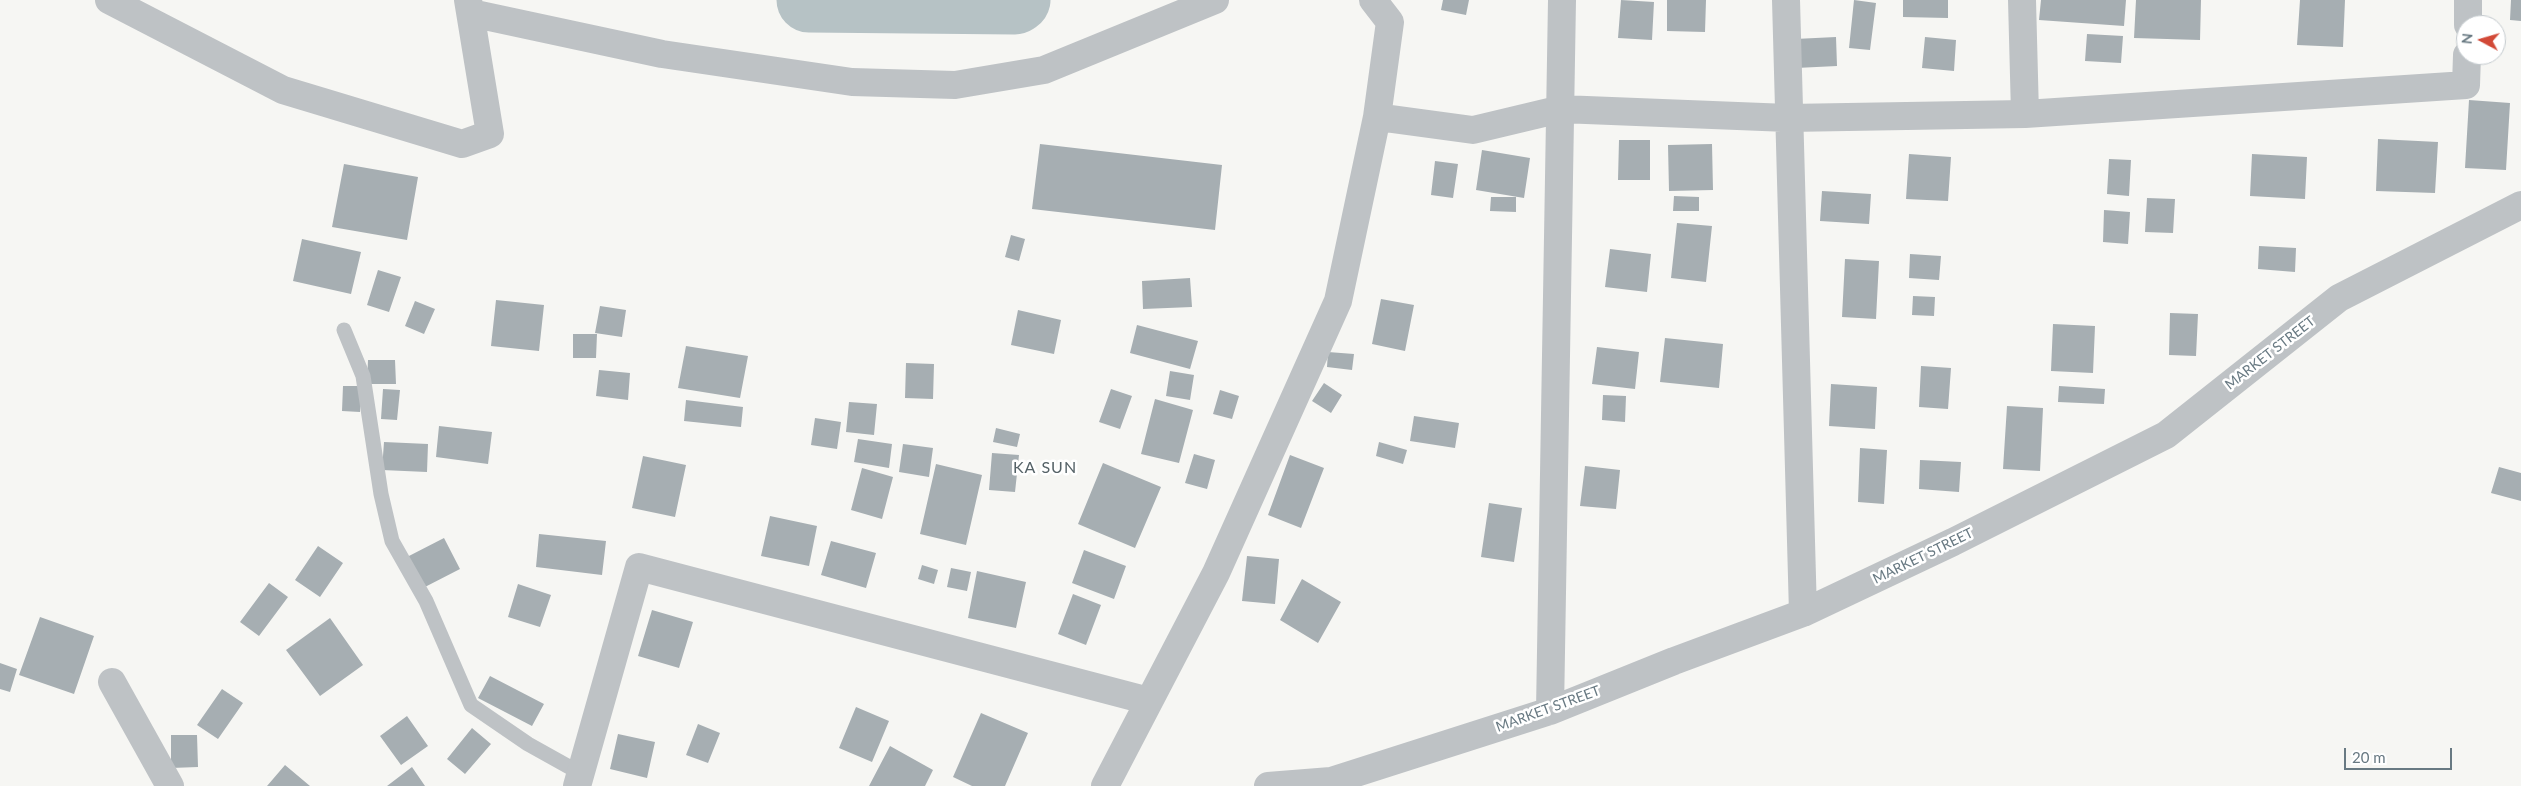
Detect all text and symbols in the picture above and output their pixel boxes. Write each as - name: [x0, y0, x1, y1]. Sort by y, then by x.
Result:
- north arrow: [2456, 15, 2506, 65]
- text: N: [2458, 32, 2476, 45]
- street label: MARKET STREET: [2222, 313, 2318, 393]
- district label: KA SUN: [1012, 458, 1078, 478]
- street label: MARKET STREET: [1870, 524, 1976, 588]
- street label: MARKET STREET: [1494, 682, 1602, 736]
- scale bar: [2346, 738, 2454, 770]
- text: 20 m: [2352, 748, 2386, 766]

